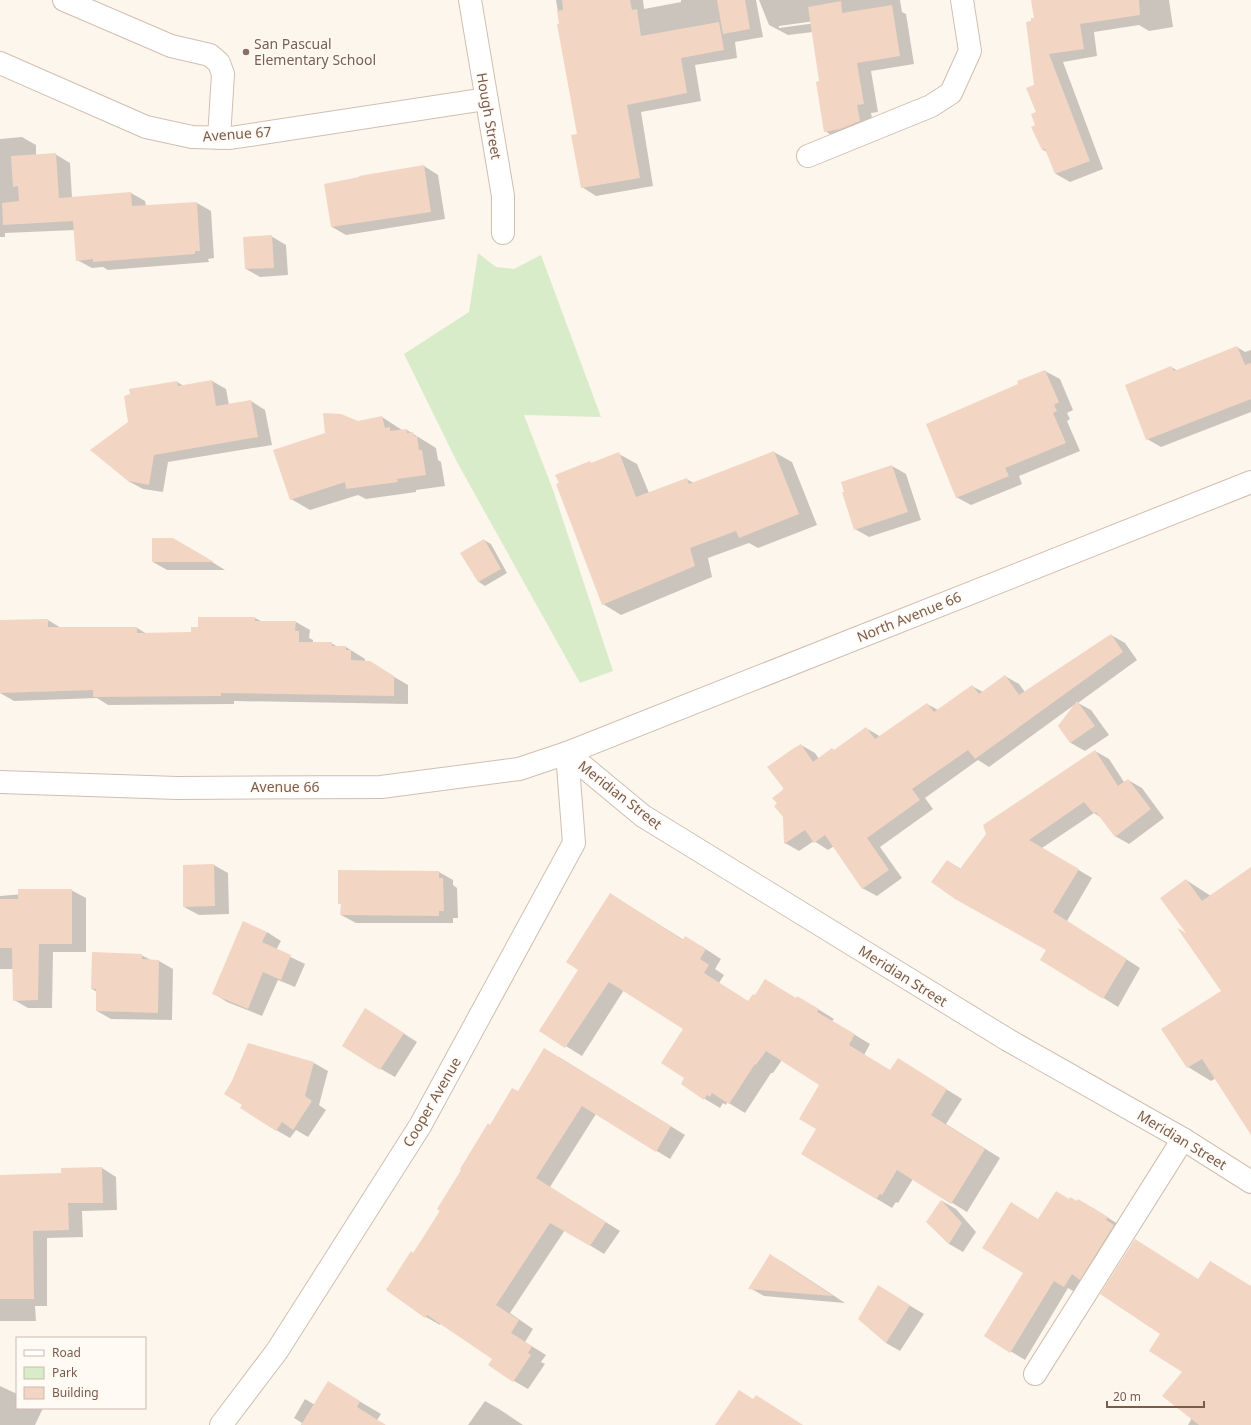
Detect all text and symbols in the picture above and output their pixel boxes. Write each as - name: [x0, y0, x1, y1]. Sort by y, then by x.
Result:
- place label: San Pascual Elementary School: [254, 34, 376, 69]
- marker: San Pascual Elementary School: [241, 47, 251, 57]
- street label: Hough Street: [473, 71, 506, 161]
- street label: Avenue 67: [202, 122, 272, 145]
- street label: North Avenue 66: [854, 587, 964, 646]
- street label: Meridian Street: [574, 756, 666, 833]
- street label: Avenue 66: [251, 777, 319, 796]
- street label: Meridian Street: [855, 941, 951, 1011]
- street label: Cooper Avenue: [398, 1053, 465, 1150]
- street label: Meridian Street: [1134, 1105, 1231, 1174]
- legend: [16, 1337, 146, 1409]
- text: Road: [52, 1344, 81, 1361]
- text: Park: [52, 1364, 78, 1381]
- scale bar: [1107, 1383, 1204, 1409]
- text: Building: [52, 1384, 99, 1401]
- text: 20 m: [1113, 1388, 1141, 1405]

